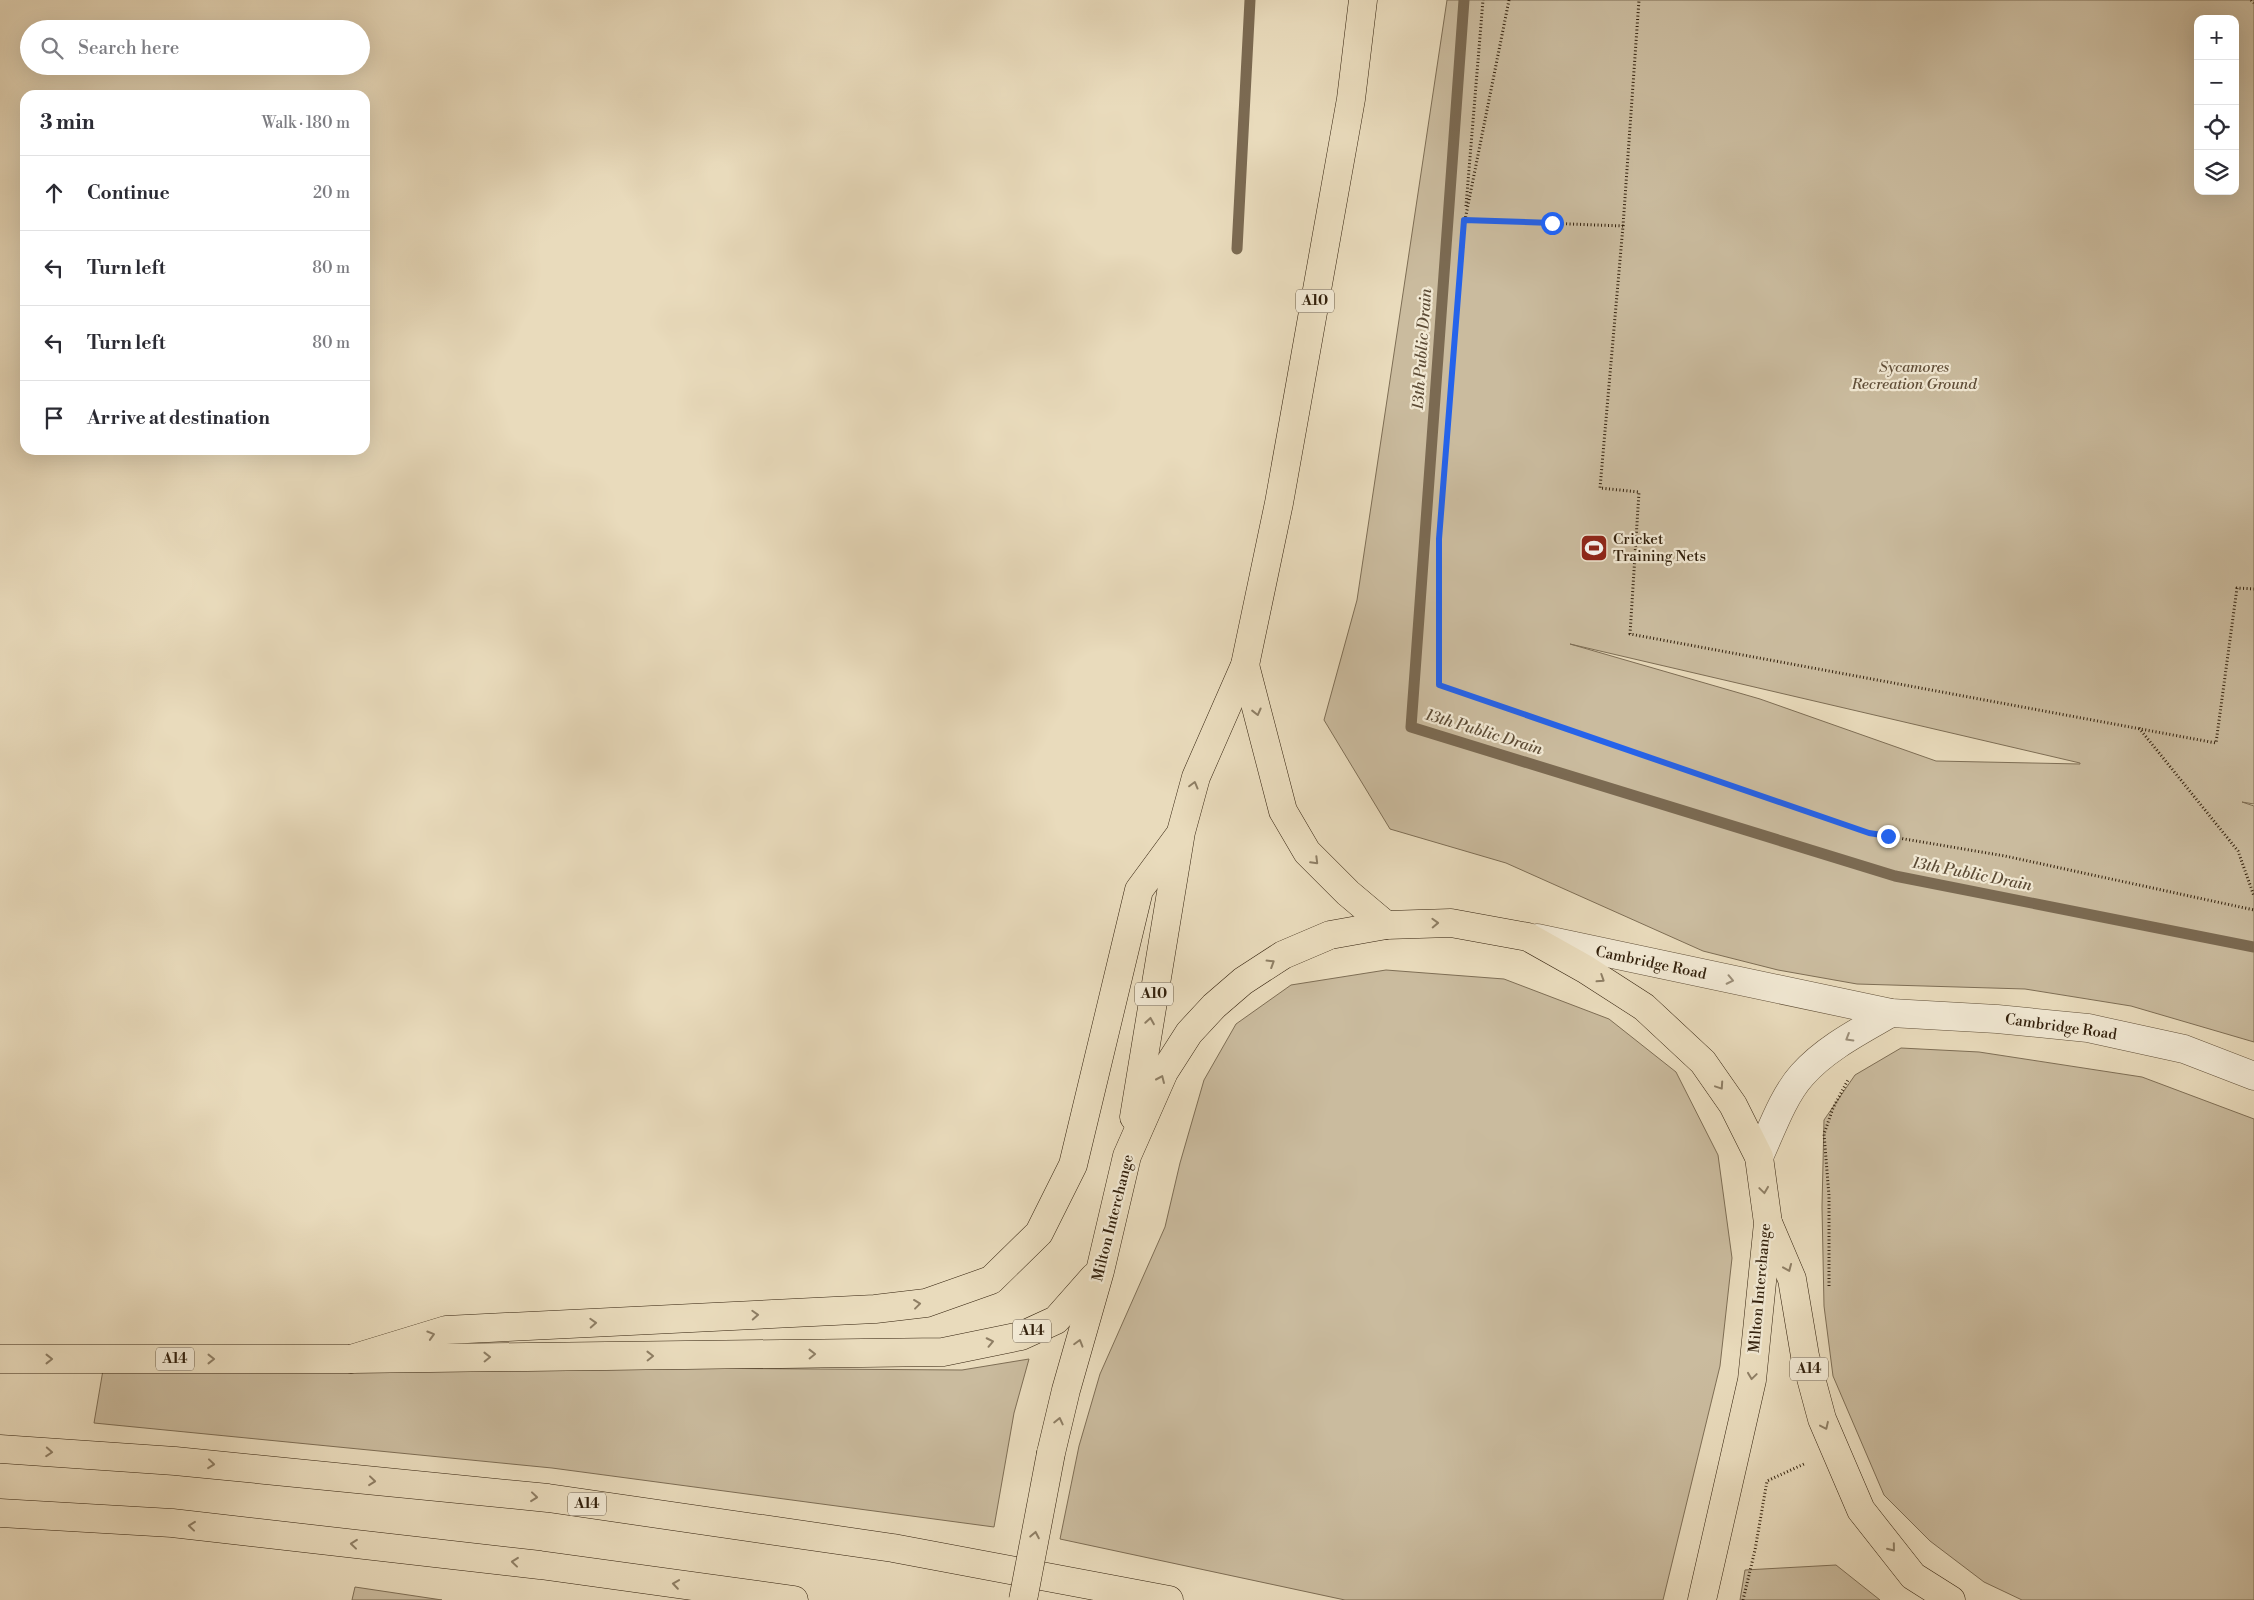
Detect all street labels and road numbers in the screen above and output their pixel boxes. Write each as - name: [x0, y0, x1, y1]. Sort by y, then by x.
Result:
- road number: A10: [1296, 290, 1334, 312]
- street label: Cambridge Road: [1594, 942, 1709, 984]
- road number: A10: [1135, 982, 1173, 1006]
- street label: Cambridge Road: [2004, 1010, 2119, 1044]
- street label: Milton Interchange: [1088, 1153, 1138, 1283]
- street label: Milton Interchange: [1745, 1222, 1775, 1354]
- road number: A14: [1013, 1320, 1051, 1342]
- road number: A14: [156, 1348, 194, 1370]
- road number: A14: [1790, 1358, 1828, 1380]
- road number: A14: [568, 1492, 606, 1516]

